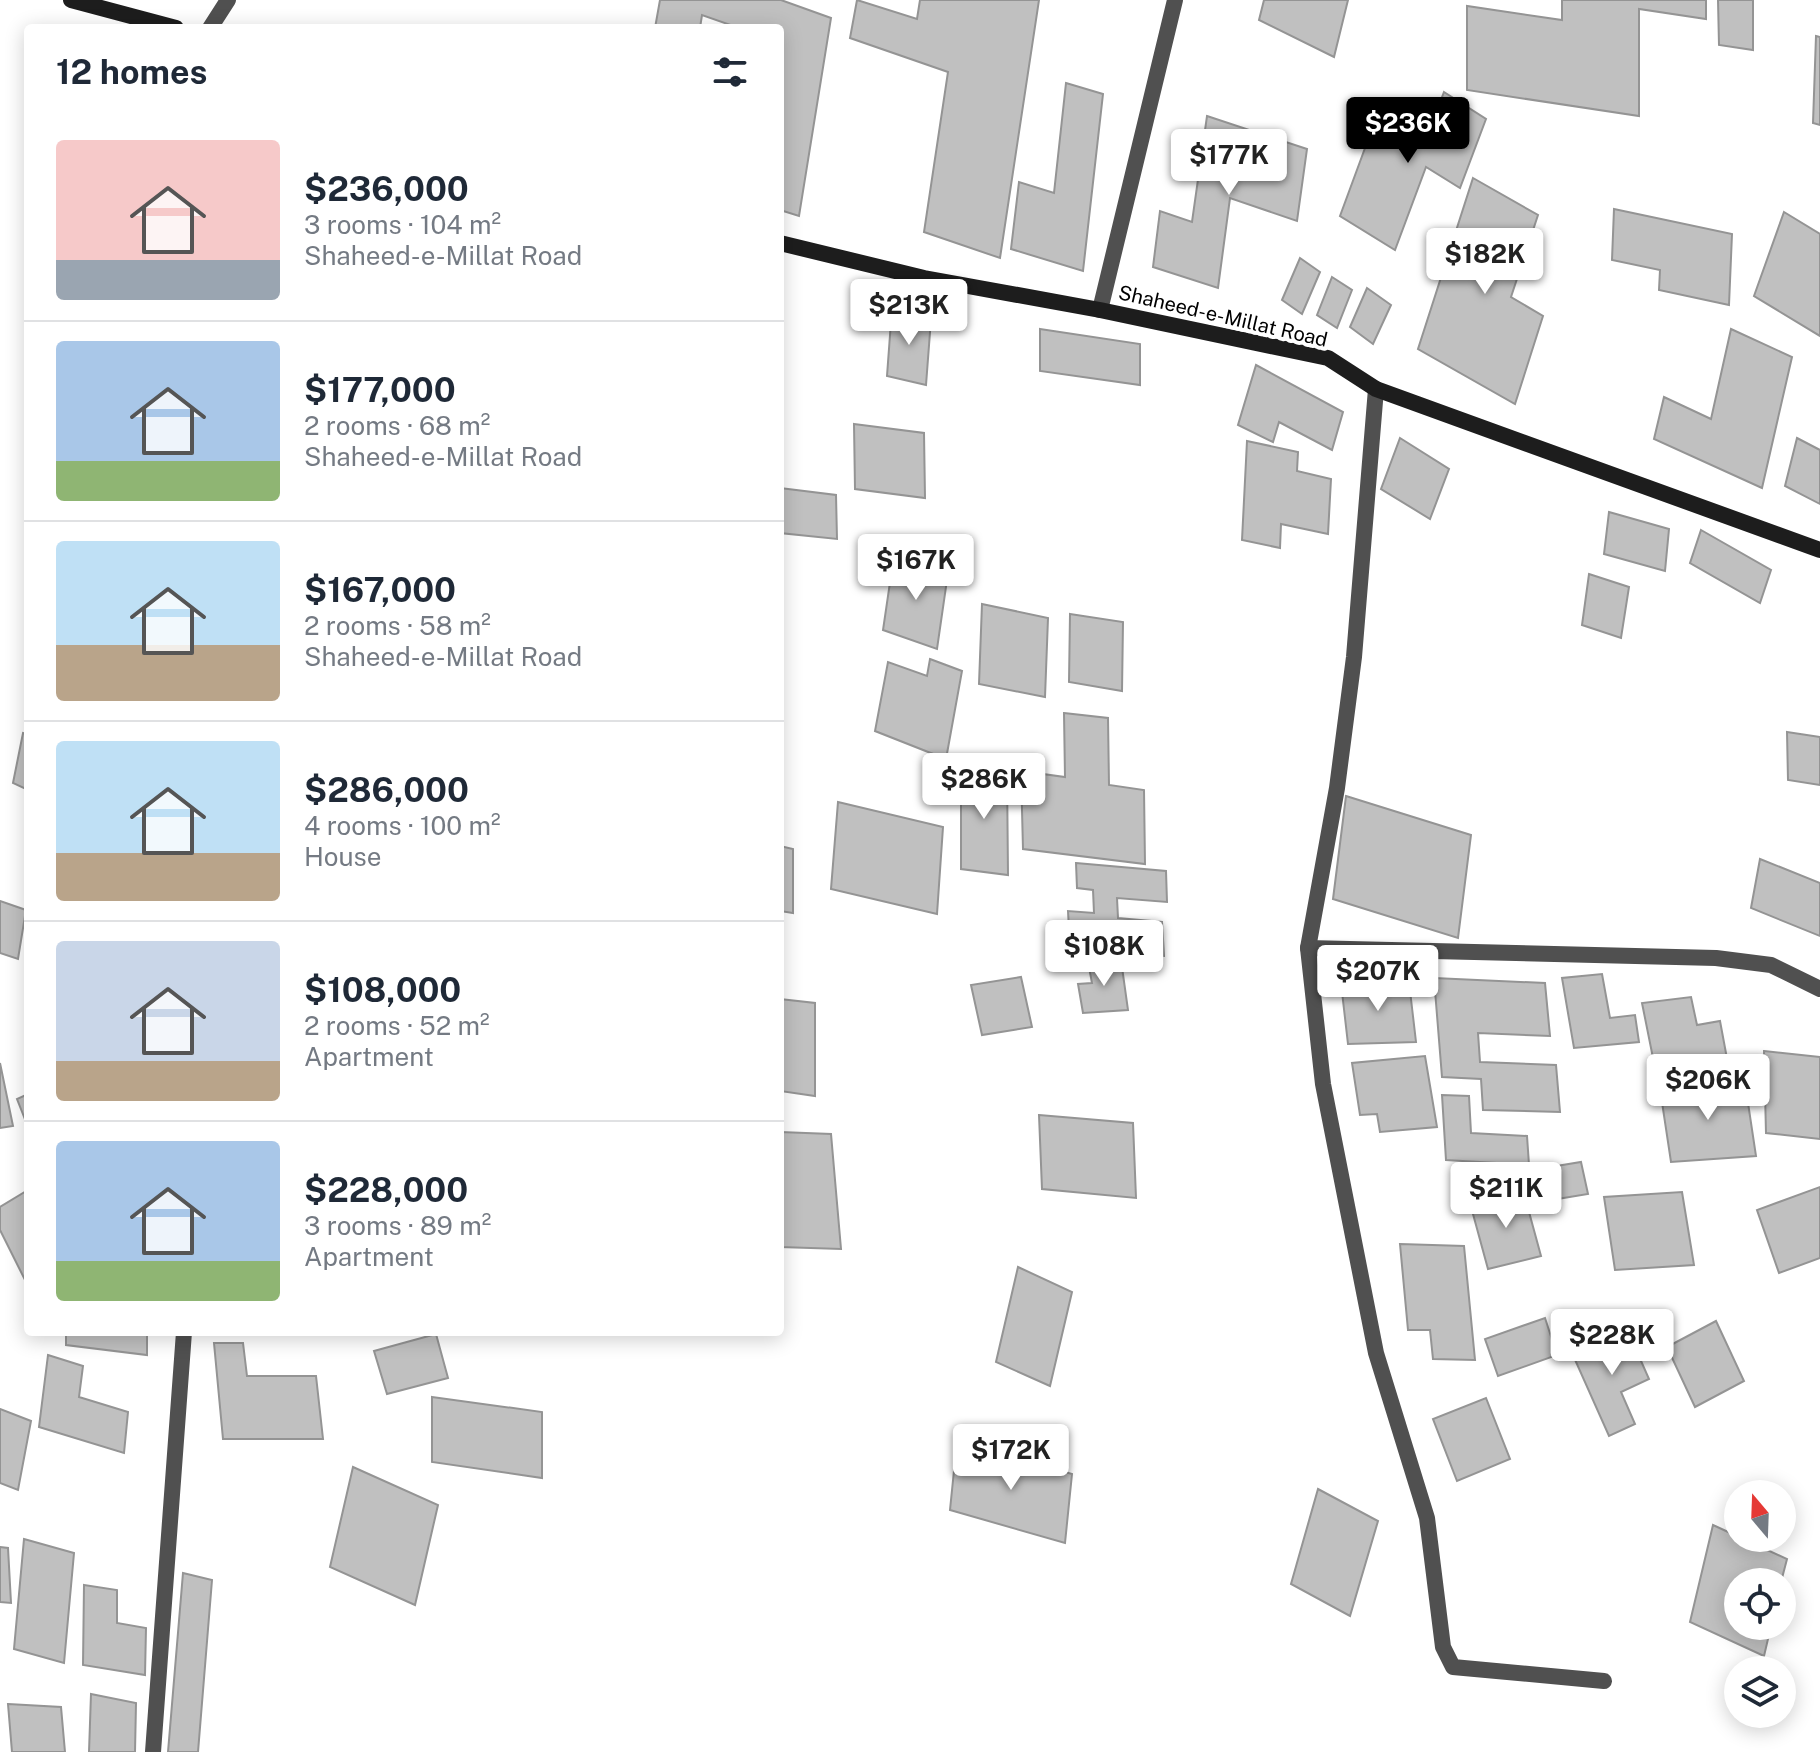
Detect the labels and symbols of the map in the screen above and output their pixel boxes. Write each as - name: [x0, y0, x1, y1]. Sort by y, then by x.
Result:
- pin: $236K: [1352, 97, 1464, 165]
- pin: $177K: [1173, 129, 1285, 197]
- pin: $182K: [1429, 228, 1541, 296]
- pin: $213K: [853, 279, 965, 347]
- street label: Shaheed-e-Millat Road: [1116, 280, 1330, 352]
- pin: $167K: [860, 534, 972, 602]
- pin: $286K: [928, 753, 1040, 821]
- pin: $108K: [1048, 920, 1160, 988]
- pin: $207K: [1322, 945, 1434, 1013]
- pin: $206K: [1652, 1054, 1764, 1122]
- pin: $211K: [1450, 1162, 1562, 1230]
- pin: $228K: [1556, 1309, 1668, 1377]
- pin: $172K: [955, 1424, 1067, 1492]
- north arrow: [1724, 1480, 1796, 1552]

